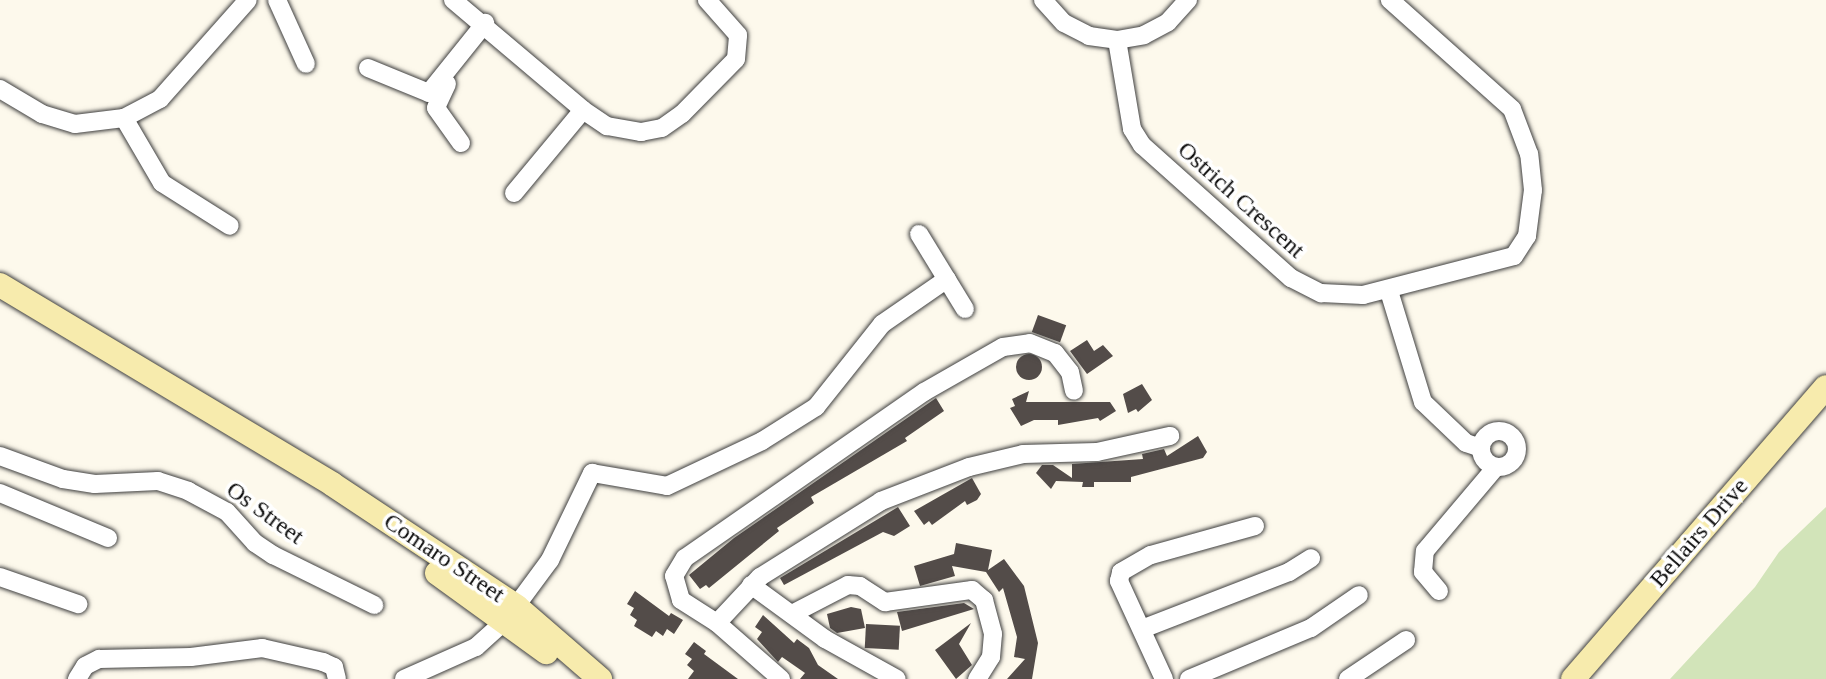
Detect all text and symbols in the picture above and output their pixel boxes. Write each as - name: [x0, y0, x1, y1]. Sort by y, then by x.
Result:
- street label: Ostrich Crescent: [1172, 136, 1310, 264]
- street label: Bellairs Drive: [1644, 472, 1754, 594]
- street label: Os Street: [221, 475, 309, 551]
- street label: Comaro Street: [378, 507, 510, 609]

